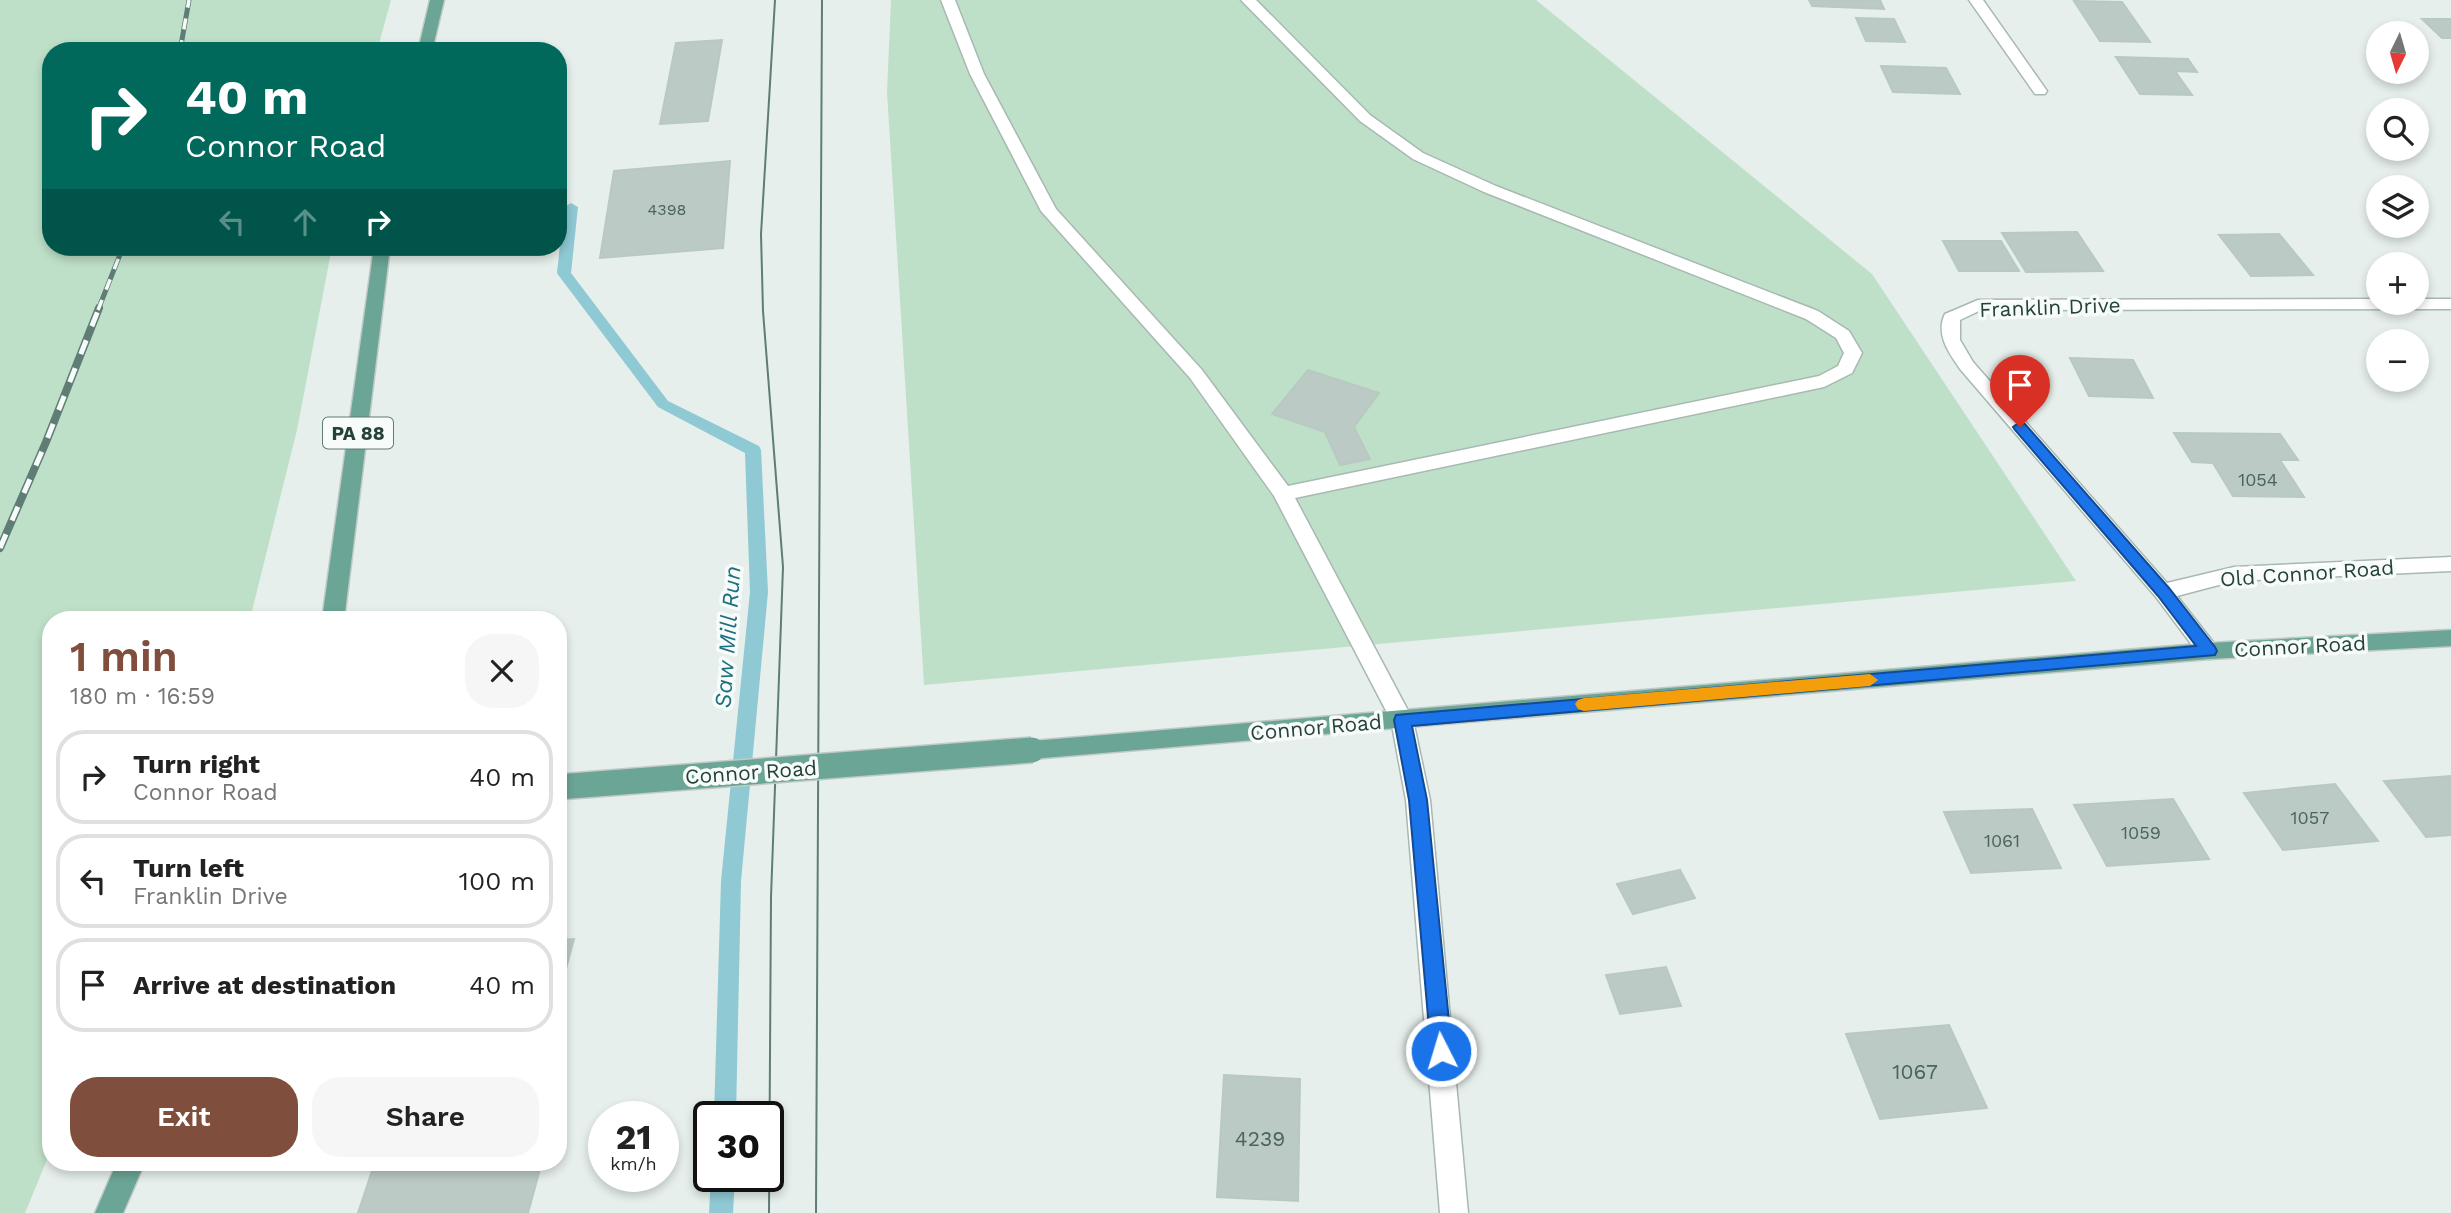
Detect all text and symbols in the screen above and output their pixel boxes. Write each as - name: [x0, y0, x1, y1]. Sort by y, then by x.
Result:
- north arrow: [2366, 21, 2429, 84]
- map controls: [2366, 21, 2429, 392]
- text: 40 m: [185, 68, 308, 126]
- icon: right: [70, 70, 161, 161]
- button: search: [2366, 98, 2429, 161]
- text: Connor Road: [185, 127, 386, 165]
- button: layers: [2366, 175, 2429, 238]
- house number: 4398: [648, 200, 686, 219]
- icon: left: [213, 203, 251, 241]
- icon: ahead: [286, 203, 324, 241]
- icon: right: [359, 203, 397, 241]
- button: +: [2366, 252, 2429, 315]
- street label: Franklin Drive: [1979, 292, 2121, 322]
- button: −: [2366, 329, 2429, 392]
- pin: [1990, 355, 2050, 427]
- icon: arrive: [2001, 366, 2039, 404]
- road number: PA 88: [323, 418, 393, 448]
- house number: 1054: [2238, 469, 2278, 490]
- street label: Old Connor Road: [2219, 554, 2395, 592]
- water label: Saw Mill Run: [710, 565, 746, 709]
- street label: Connor Road: [2233, 630, 2367, 662]
- text: 1 min: [70, 632, 178, 681]
- button: close: [465, 634, 539, 708]
- text: 180 m · 16:59: [70, 683, 215, 710]
- street label: Connor Road: [1249, 709, 1383, 745]
- text: Turn right: [133, 749, 260, 779]
- street label: Connor Road: [684, 755, 818, 789]
- icon: right: [74, 758, 112, 796]
- text: 40 m: [469, 762, 535, 792]
- text: Connor Road: [133, 779, 278, 806]
- house number: 1057: [2291, 807, 2329, 828]
- house number: 1059: [2121, 822, 2161, 843]
- house number: 1061: [1984, 830, 2020, 851]
- text: Turn left: [133, 853, 244, 883]
- icon: left: [74, 862, 112, 900]
- text: 100 m: [459, 866, 535, 896]
- text: Franklin Drive: [133, 883, 288, 910]
- icon: arrive: [74, 966, 112, 1004]
- text: Arrive at destination: [133, 970, 396, 1000]
- text: 40 m: [469, 970, 535, 1000]
- position arrow: [1404, 1014, 1478, 1088]
- house number: 1067: [1892, 1059, 1938, 1084]
- button: Exit: [70, 1077, 298, 1157]
- button: Share: [312, 1077, 539, 1157]
- speed limit sign: 30: [693, 1101, 784, 1192]
- text: 21: [616, 1116, 651, 1158]
- house number: 4239: [1235, 1126, 1285, 1151]
- text: km/h: [610, 1153, 657, 1174]

